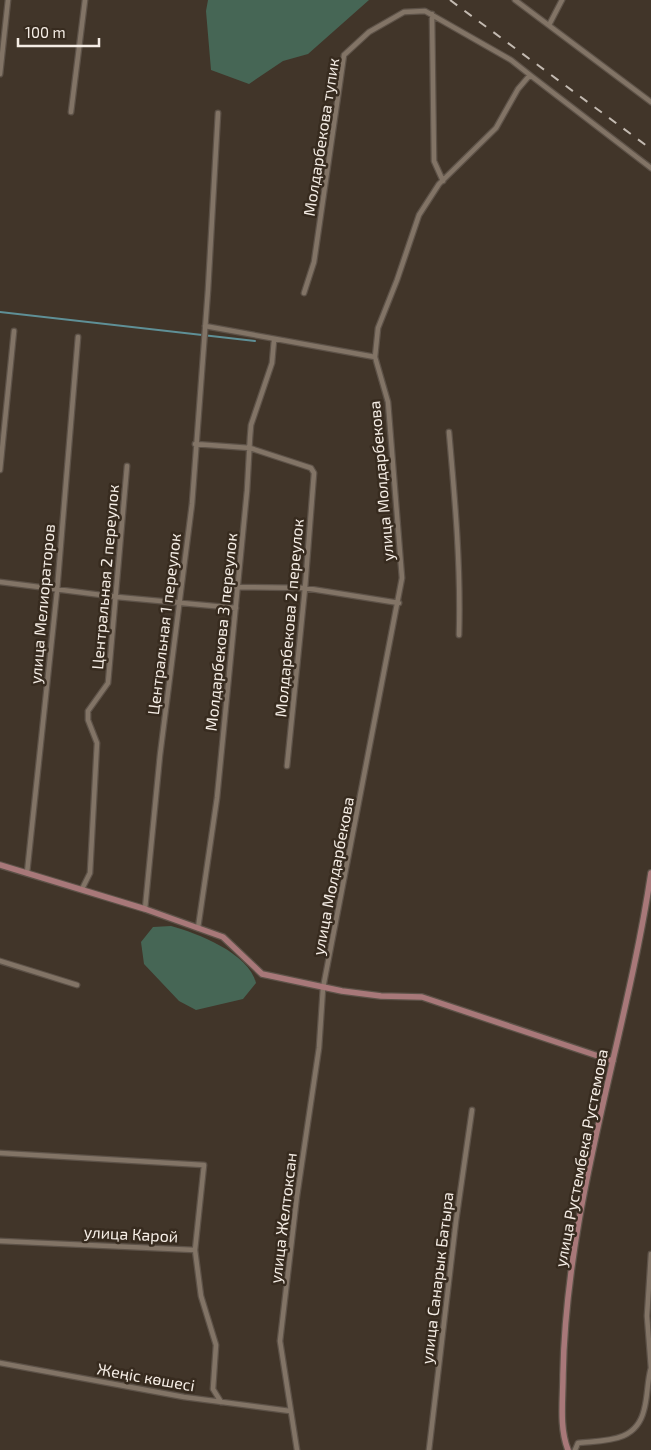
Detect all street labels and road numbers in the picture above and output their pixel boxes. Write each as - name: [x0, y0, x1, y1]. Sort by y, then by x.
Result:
- street label: Молдарбекова тупик: [299, 56, 343, 218]
- street label: улица Молдарбекова: [364, 400, 398, 562]
- street label: Центральная 2 переулок: [87, 483, 123, 670]
- street label: Молдарбекова 2 переулок: [270, 517, 308, 718]
- street label: улица Мелиораторов: [25, 523, 59, 685]
- street label: Молдарбекова 3 переулок: [201, 531, 241, 732]
- street label: Центральная 1 переулок: [143, 532, 185, 716]
- street label: улица Молдарбекова: [308, 795, 358, 957]
- street label: улица Рустембека Рустемова: [550, 1047, 612, 1269]
- street label: улица Желтоксан: [265, 1151, 301, 1285]
- street label: улица Санарык Батыра: [417, 1191, 457, 1365]
- street label: улица Карой: [83, 1222, 179, 1246]
- street label: Жеңіс көшесі: [96, 1359, 196, 1394]

